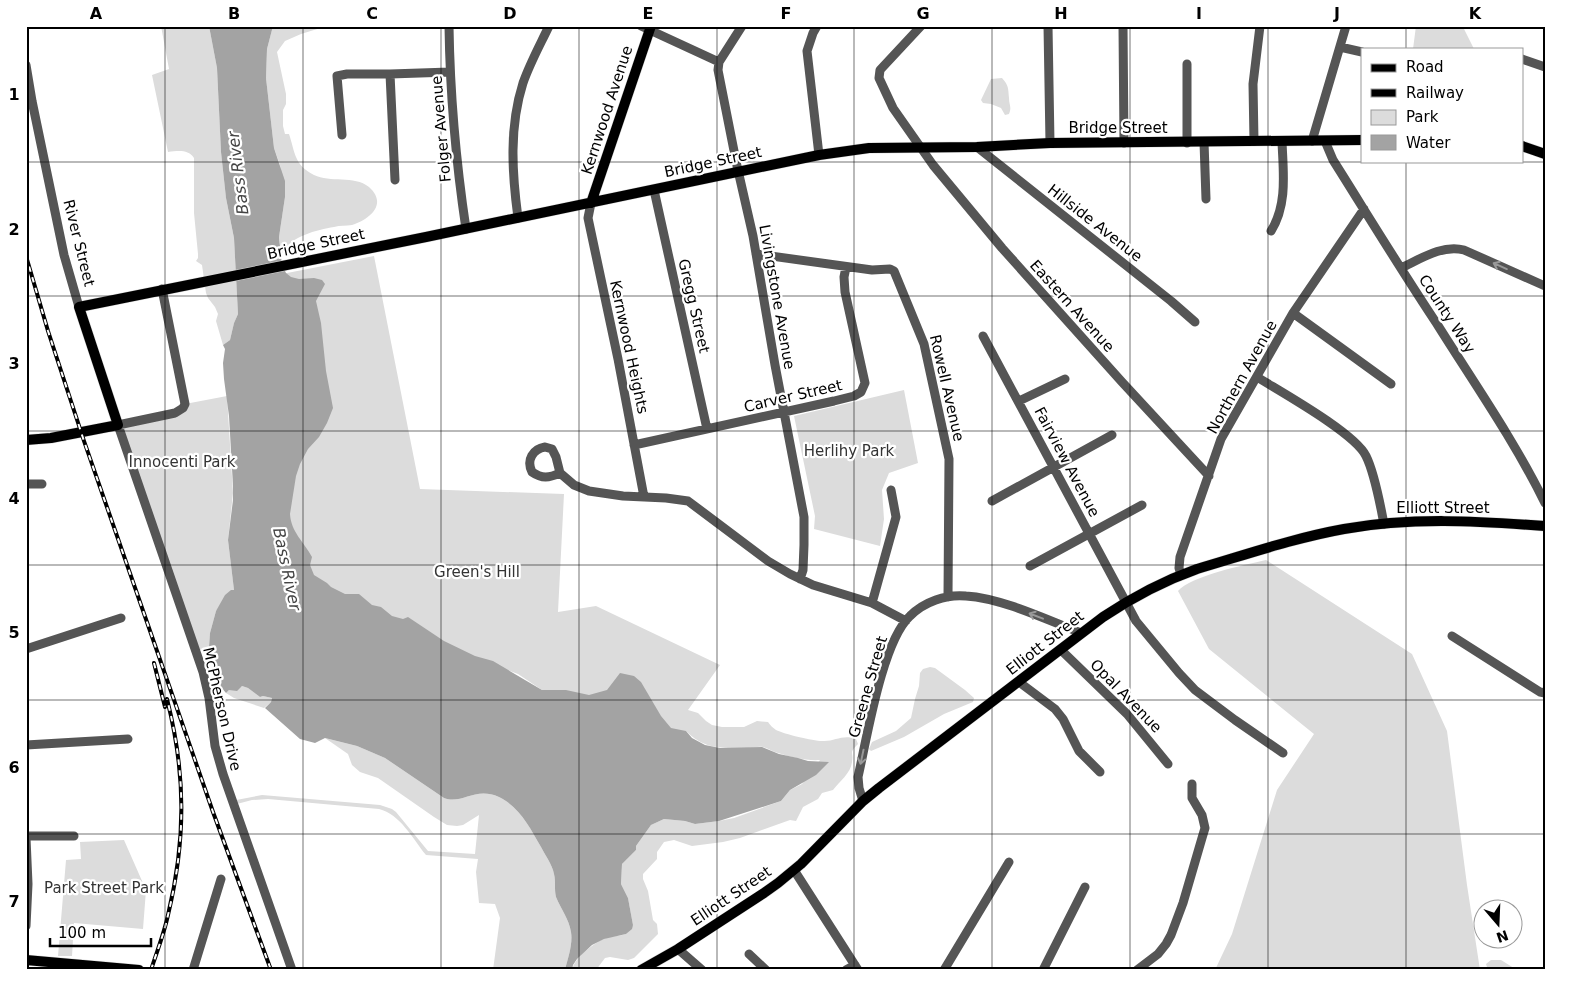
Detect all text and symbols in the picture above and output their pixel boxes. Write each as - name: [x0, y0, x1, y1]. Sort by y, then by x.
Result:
- text: A: [90, 4, 103, 23]
- text: B: [228, 4, 240, 23]
- text: C: [366, 4, 378, 23]
- text: D: [503, 4, 517, 23]
- text: E: [643, 4, 653, 23]
- text: F: [781, 4, 791, 23]
- text: G: [916, 4, 930, 23]
- text: H: [1054, 4, 1068, 23]
- text: I: [1196, 4, 1202, 23]
- text: J: [1333, 4, 1340, 23]
- text: K: [1469, 4, 1482, 23]
- street label: Kernwood Avenue: [578, 43, 636, 177]
- legend: [1361, 48, 1524, 162]
- text: Road: [1406, 58, 1444, 76]
- street label: Folger Avenue: [427, 75, 455, 183]
- text: Railway: [1406, 84, 1464, 102]
- text: 1: [8, 85, 20, 104]
- text: Park: [1406, 108, 1439, 126]
- street label: Bridge Street: [1068, 119, 1168, 137]
- water label: Bass River: [223, 129, 253, 216]
- text: Water: [1406, 134, 1451, 152]
- street label: Bridge Street: [663, 143, 764, 181]
- street label: Hillside Avenue: [1044, 181, 1146, 265]
- street label: River Street: [59, 198, 99, 289]
- text: 2: [8, 220, 20, 239]
- street label: Livingstone Avenue: [755, 223, 799, 371]
- street label: Bridge Street: [266, 225, 367, 263]
- street label: Eastern Avenue: [1026, 256, 1118, 356]
- street label: Gregg Street: [674, 257, 714, 355]
- one-way arrow: [1493, 261, 1508, 270]
- street label: County Way: [1415, 271, 1479, 357]
- street label: Kernwood Heights: [606, 279, 652, 416]
- street label: Northern Avenue: [1203, 317, 1281, 437]
- street label: Rowell Avenue: [926, 333, 968, 443]
- text: 3: [8, 354, 20, 373]
- street label: Carver Street: [742, 376, 844, 416]
- street label: Fairview Avenue: [1030, 404, 1104, 520]
- park label: Herlihy Park: [804, 442, 895, 460]
- park label: Innocenti Park: [129, 453, 236, 471]
- text: 4: [8, 489, 20, 508]
- street label: Elliott Street: [1396, 499, 1490, 517]
- water label: Bass River: [269, 526, 305, 613]
- park label: Green's Hill: [434, 563, 520, 581]
- street label: Elliott Street: [1003, 607, 1087, 679]
- one-way arrow: [1029, 610, 1044, 620]
- text: 5: [8, 623, 20, 642]
- street label: Greene Street: [845, 634, 891, 740]
- street label: McPherson Drive: [199, 645, 245, 773]
- street label: Opal Avenue: [1086, 656, 1166, 736]
- one-way arrow: [857, 749, 867, 765]
- text: 6: [8, 758, 20, 777]
- street label: Elliott Street: [687, 862, 775, 930]
- park label: Park Street Park: [44, 879, 164, 897]
- text: 7: [8, 892, 20, 911]
- north arrow: [1474, 898, 1524, 948]
- scale bar: [50, 916, 151, 948]
- text: 100 m: [58, 924, 106, 942]
- text: N: [1494, 927, 1510, 946]

